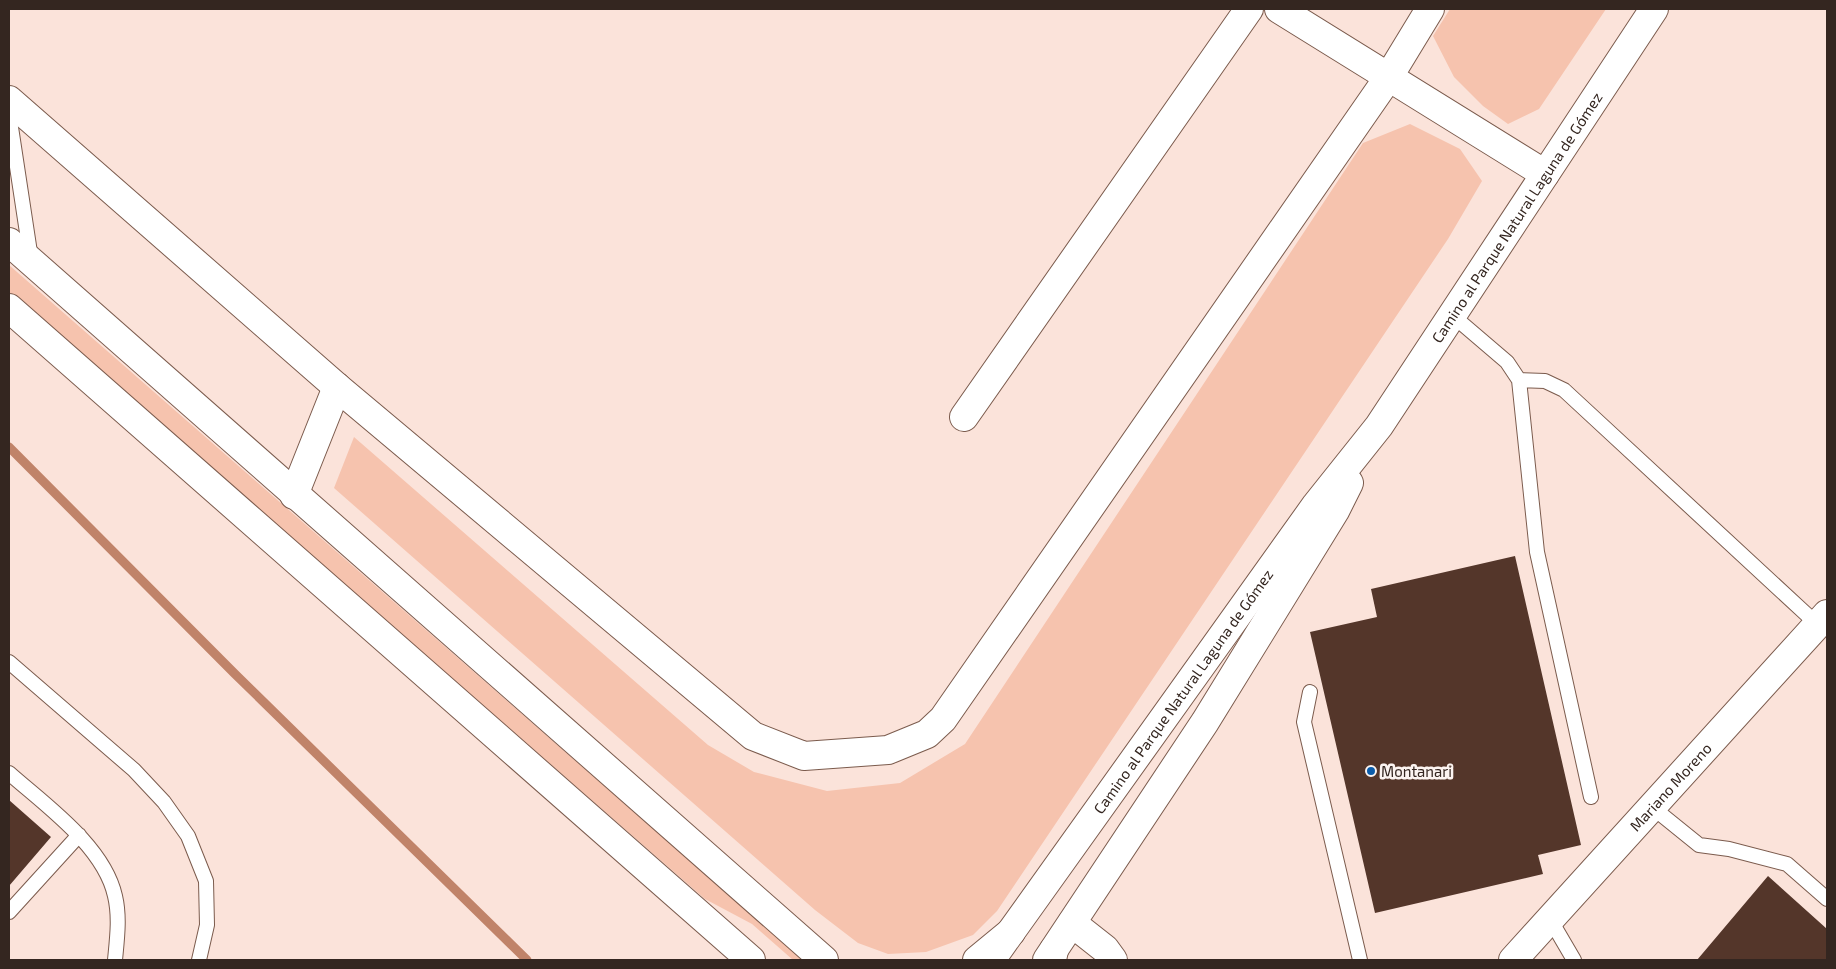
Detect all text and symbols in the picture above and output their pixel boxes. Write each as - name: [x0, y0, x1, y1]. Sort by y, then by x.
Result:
- street label: Camino al Parque Natural Laguna de Gómez: [1428, 89, 1606, 346]
- street label: Camino al Parque Natural Laguna de Gómez: [1089, 565, 1276, 817]
- street label: Mariano Moreno: [1626, 739, 1715, 835]
- place label: Montanari: [1381, 762, 1452, 780]
- marker: Montanari: [1365, 765, 1377, 777]

